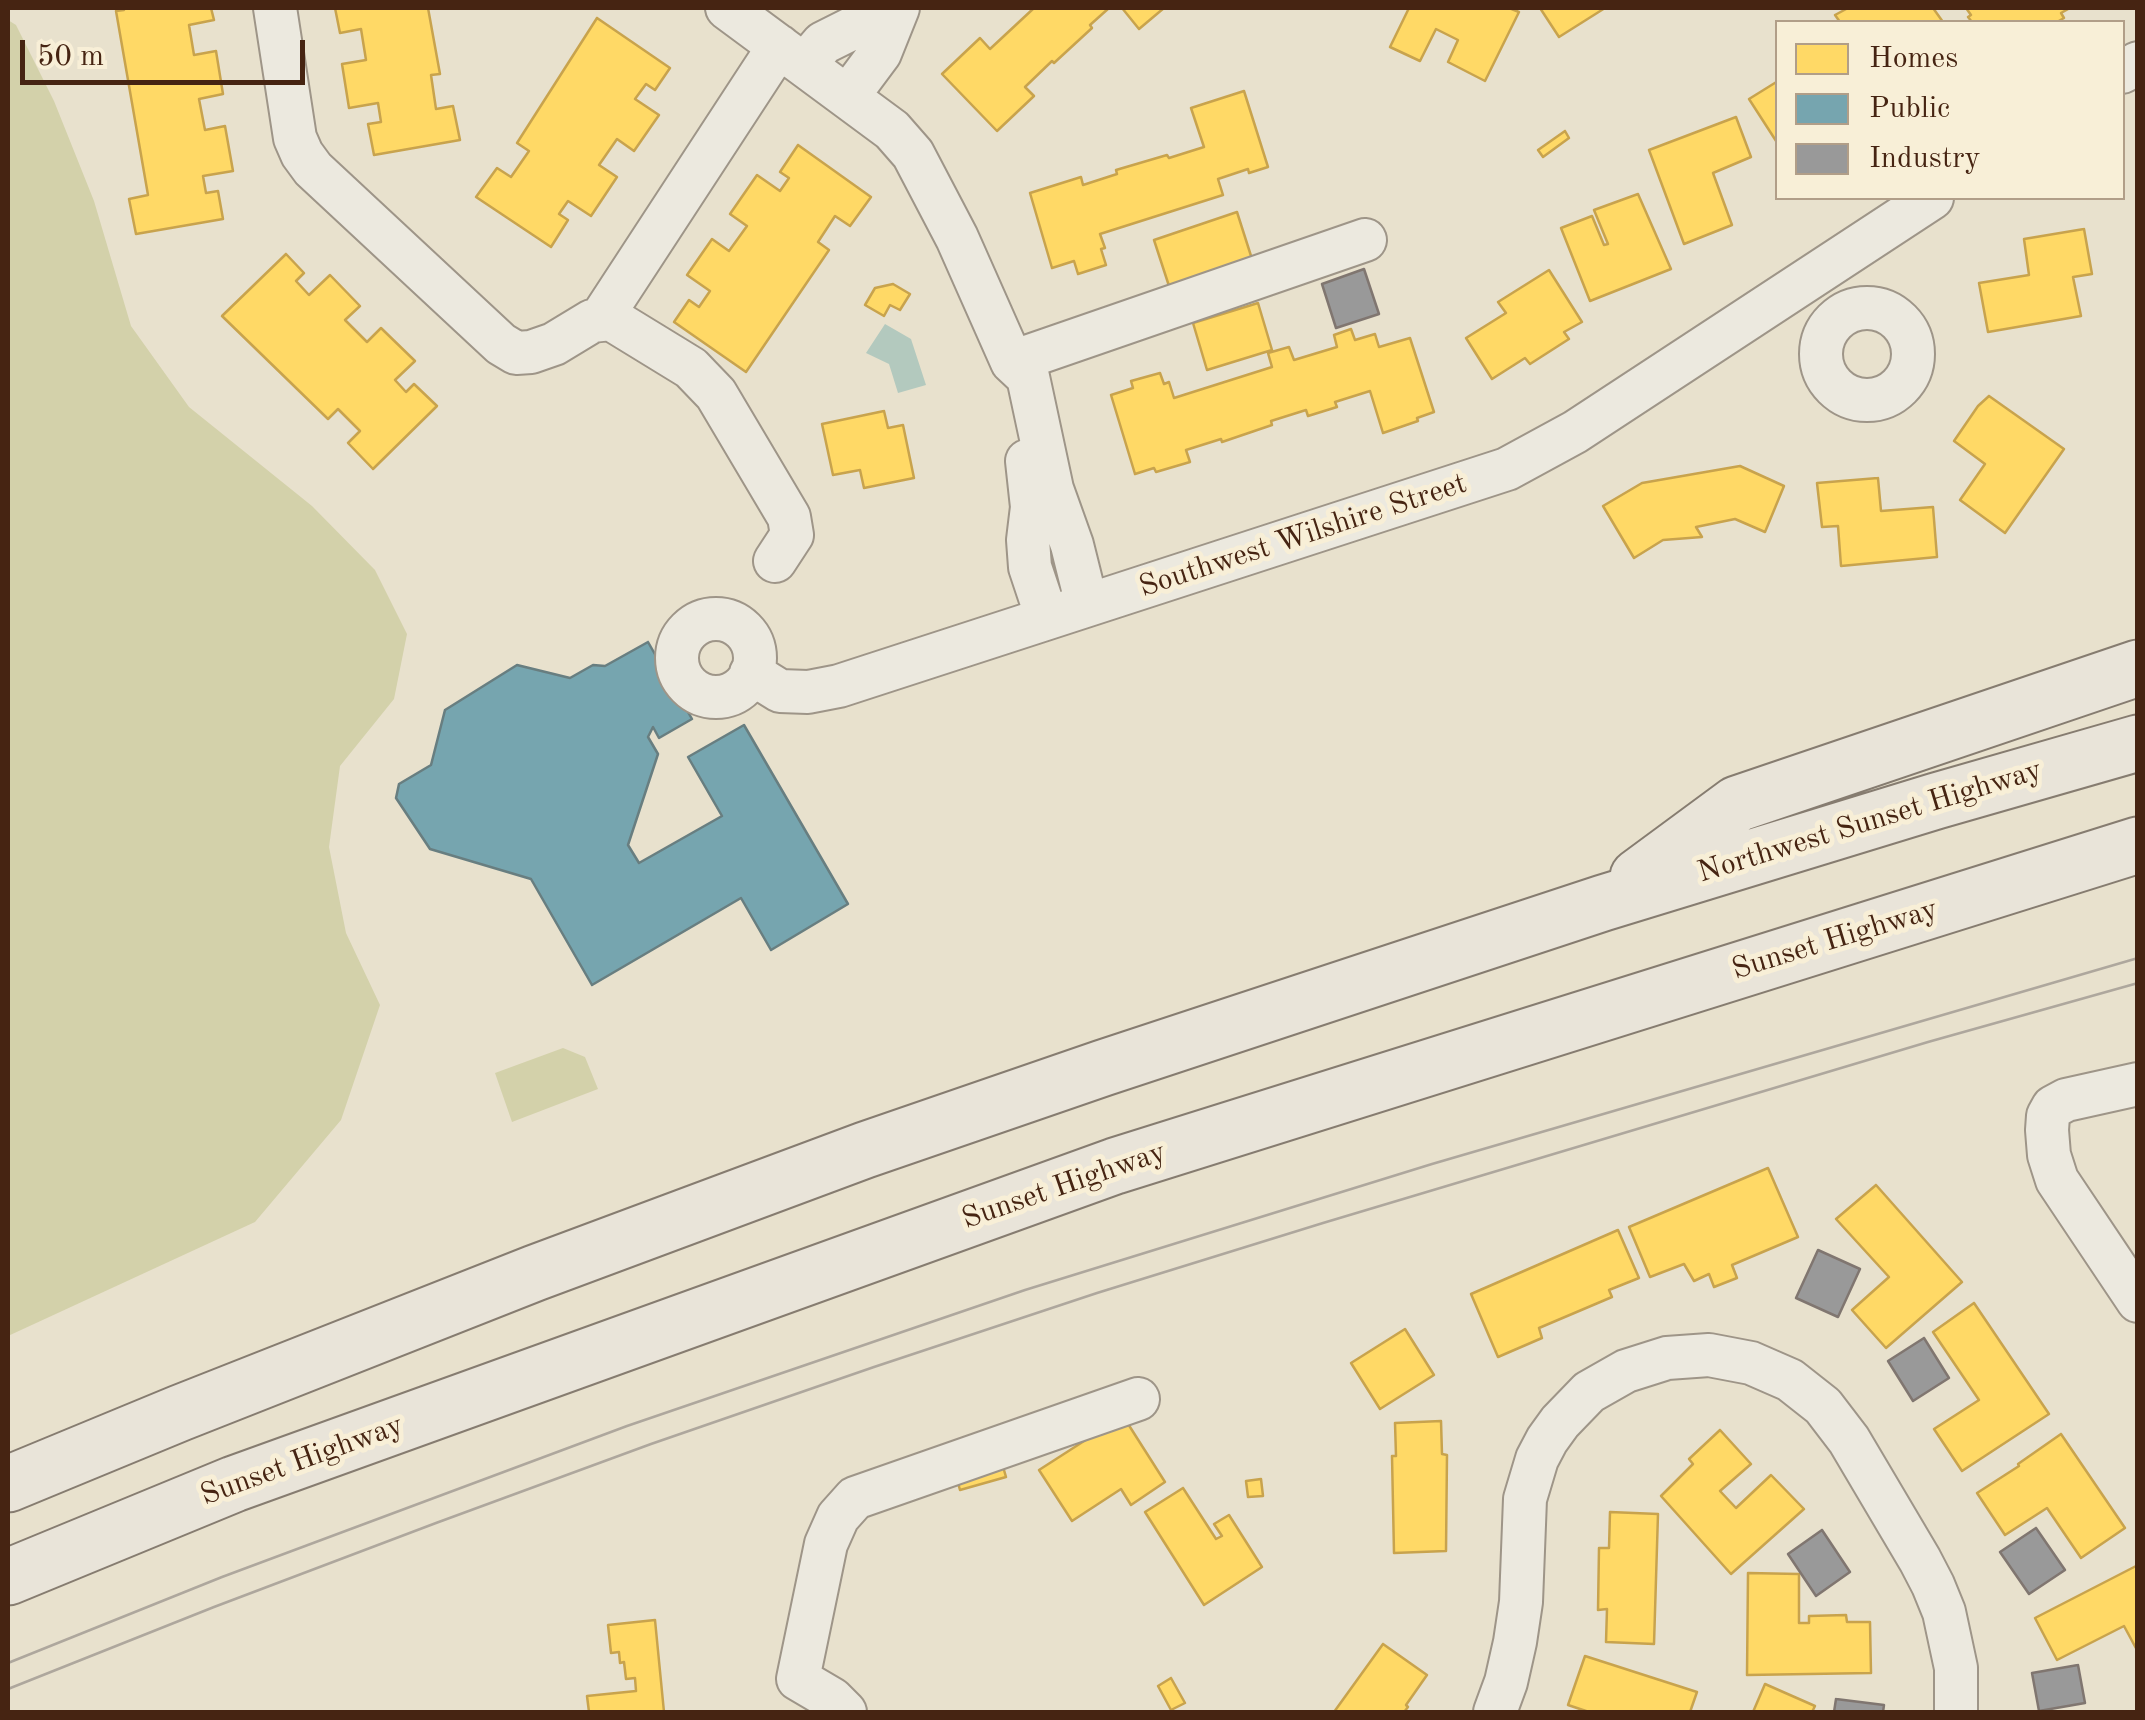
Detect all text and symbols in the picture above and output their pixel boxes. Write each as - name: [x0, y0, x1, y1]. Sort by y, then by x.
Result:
- scale bar: [25, 20, 310, 82]
- legend: [1775, 20, 2125, 200]
- text: 50 m: [37, 42, 104, 72]
- text: Homes: [1869, 44, 1958, 74]
- text: Public: [1869, 94, 1950, 124]
- text: Industry: [1869, 144, 1980, 174]
- street label: Southwest Wilshire Street: [1135, 466, 1471, 606]
- street label: Northwest Sunset Highway: [1694, 752, 2046, 892]
- street label: Sunset Highway: [1728, 892, 1942, 988]
- street label: Sunset Highway: [957, 1134, 1171, 1238]
- street label: Sunset Highway: [196, 1408, 408, 1514]

